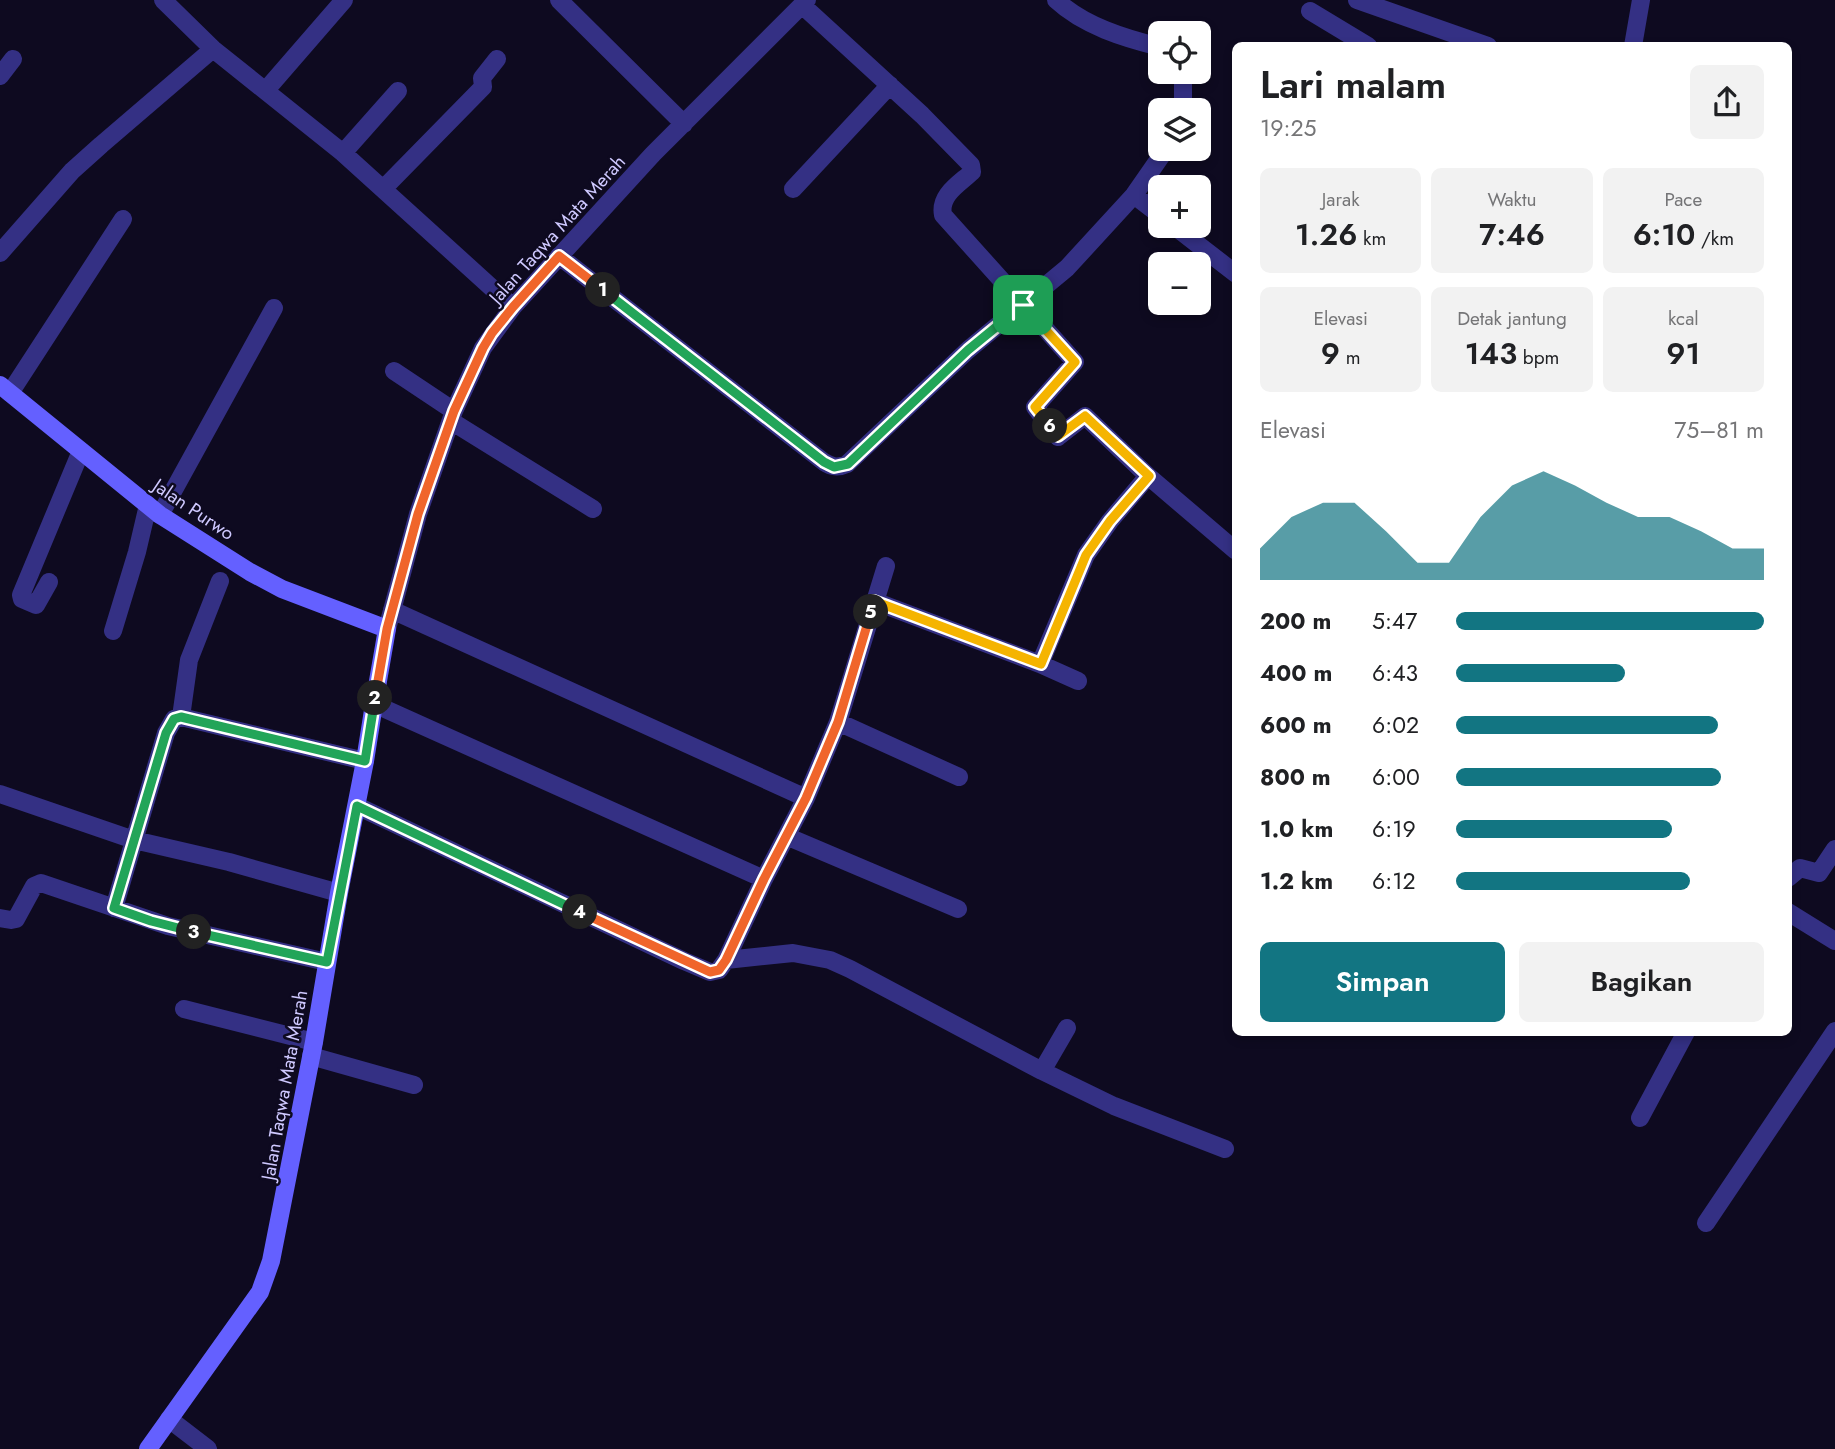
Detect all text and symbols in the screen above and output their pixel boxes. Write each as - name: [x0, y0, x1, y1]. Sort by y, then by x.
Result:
- map controls: [1148, 21, 1211, 315]
- button: locate: [1148, 21, 1211, 84]
- text: Lari malam: [1260, 57, 1446, 112]
- button: share: [1690, 65, 1764, 139]
- button: layers: [1148, 98, 1211, 161]
- text: 19:25: [1260, 111, 1317, 145]
- street label: Jalan Taqwa Mata Merah: [481, 149, 632, 312]
- button: +: [1148, 175, 1211, 238]
- text: Jarak: [1322, 186, 1360, 213]
- text: Waktu: [1488, 186, 1536, 213]
- text: Pace: [1664, 186, 1702, 213]
- text: 1.26: [1295, 213, 1357, 256]
- text: 7:46: [1479, 213, 1545, 256]
- text: 6:10: [1633, 213, 1695, 256]
- text: km: [1357, 225, 1386, 252]
- text: /km: [1695, 225, 1734, 252]
- button: −: [1148, 252, 1211, 315]
- pin: 1: [586, 272, 620, 308]
- pin: [993, 275, 1053, 335]
- text: 1: [598, 276, 607, 303]
- icon: arrive: [1004, 286, 1042, 324]
- text: Elevasi: [1313, 305, 1368, 332]
- text: Detak jantung: [1457, 305, 1567, 332]
- text: kcal: [1668, 305, 1699, 332]
- text: 9: [1321, 332, 1340, 375]
- text: 143: [1465, 332, 1517, 375]
- text: 91: [1666, 332, 1700, 375]
- text: m: [1340, 344, 1361, 371]
- text: bpm: [1517, 344, 1559, 371]
- pin: 6: [1032, 408, 1068, 444]
- text: 6: [1043, 412, 1056, 439]
- text: Elevasi: [1260, 413, 1326, 447]
- text: 75–81 m: [1674, 413, 1764, 447]
- street label: Jalan Purwo: [145, 471, 240, 547]
- pin: 5: [854, 594, 888, 630]
- text: 5: [864, 598, 877, 625]
- text: 200 m: [1260, 604, 1331, 638]
- text: 5:47: [1372, 604, 1417, 638]
- text: 400 m: [1260, 656, 1332, 690]
- text: 6:43: [1372, 656, 1418, 690]
- pin: 2: [358, 680, 392, 716]
- text: 2: [368, 684, 381, 711]
- text: 600 m: [1260, 708, 1332, 742]
- text: 6:02: [1372, 708, 1419, 742]
- text: 800 m: [1260, 760, 1331, 794]
- text: 6:00: [1372, 760, 1420, 794]
- text: 1.0 km: [1260, 812, 1333, 846]
- text: 6:19: [1372, 812, 1416, 846]
- text: 1.2 km: [1260, 864, 1333, 898]
- text: 6:12: [1372, 864, 1416, 898]
- pin: 4: [562, 894, 598, 930]
- text: 4: [573, 898, 586, 925]
- pin: 3: [176, 914, 212, 950]
- text: 3: [188, 918, 199, 945]
- button: Simpan: [1260, 942, 1505, 1022]
- button: Bagikan: [1519, 942, 1764, 1022]
- street label: Jalan Taqwa Mata Merah: [254, 988, 314, 1185]

